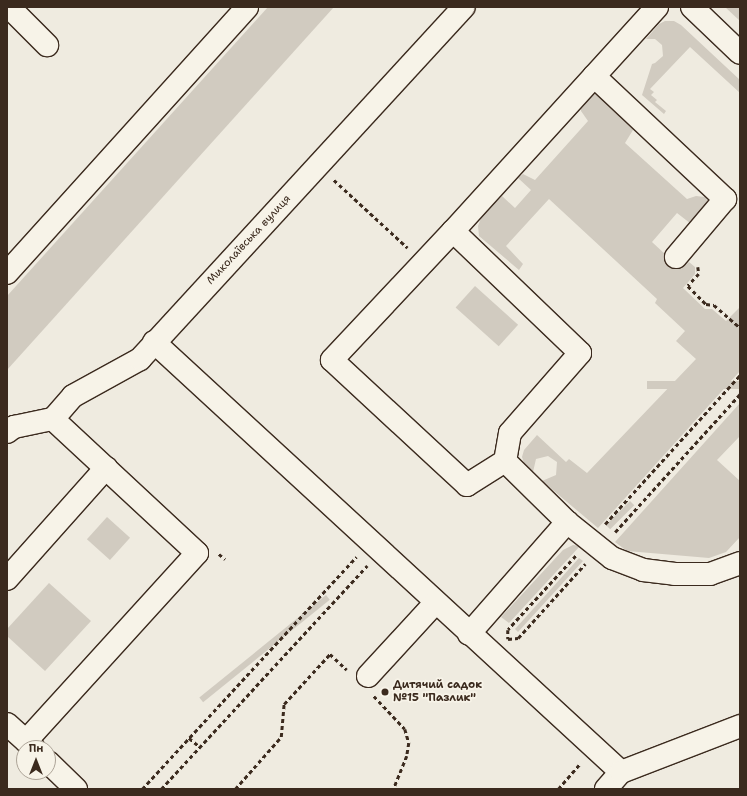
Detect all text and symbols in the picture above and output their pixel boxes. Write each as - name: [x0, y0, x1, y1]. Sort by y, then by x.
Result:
- street label: Миколаївська вулиця: [204, 193, 294, 287]
- place label: Дитячий садок №15 "Пазлик": [393, 679, 482, 705]
- marker: Дитячий садок №15 "Пазлик": [380, 687, 390, 697]
- north arrow: [16, 740, 56, 780]
- text: Пн: [29, 741, 43, 756]

